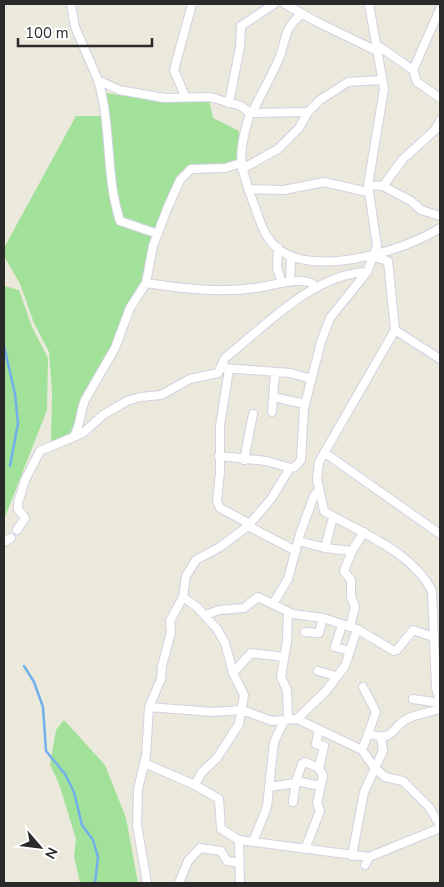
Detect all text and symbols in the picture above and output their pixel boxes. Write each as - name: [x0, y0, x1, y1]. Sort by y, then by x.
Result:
- scale bar: [18, 15, 151, 47]
- text: 100 m: [25, 23, 69, 43]
- north arrow: [15, 822, 65, 872]
- text: N: [40, 844, 62, 862]

